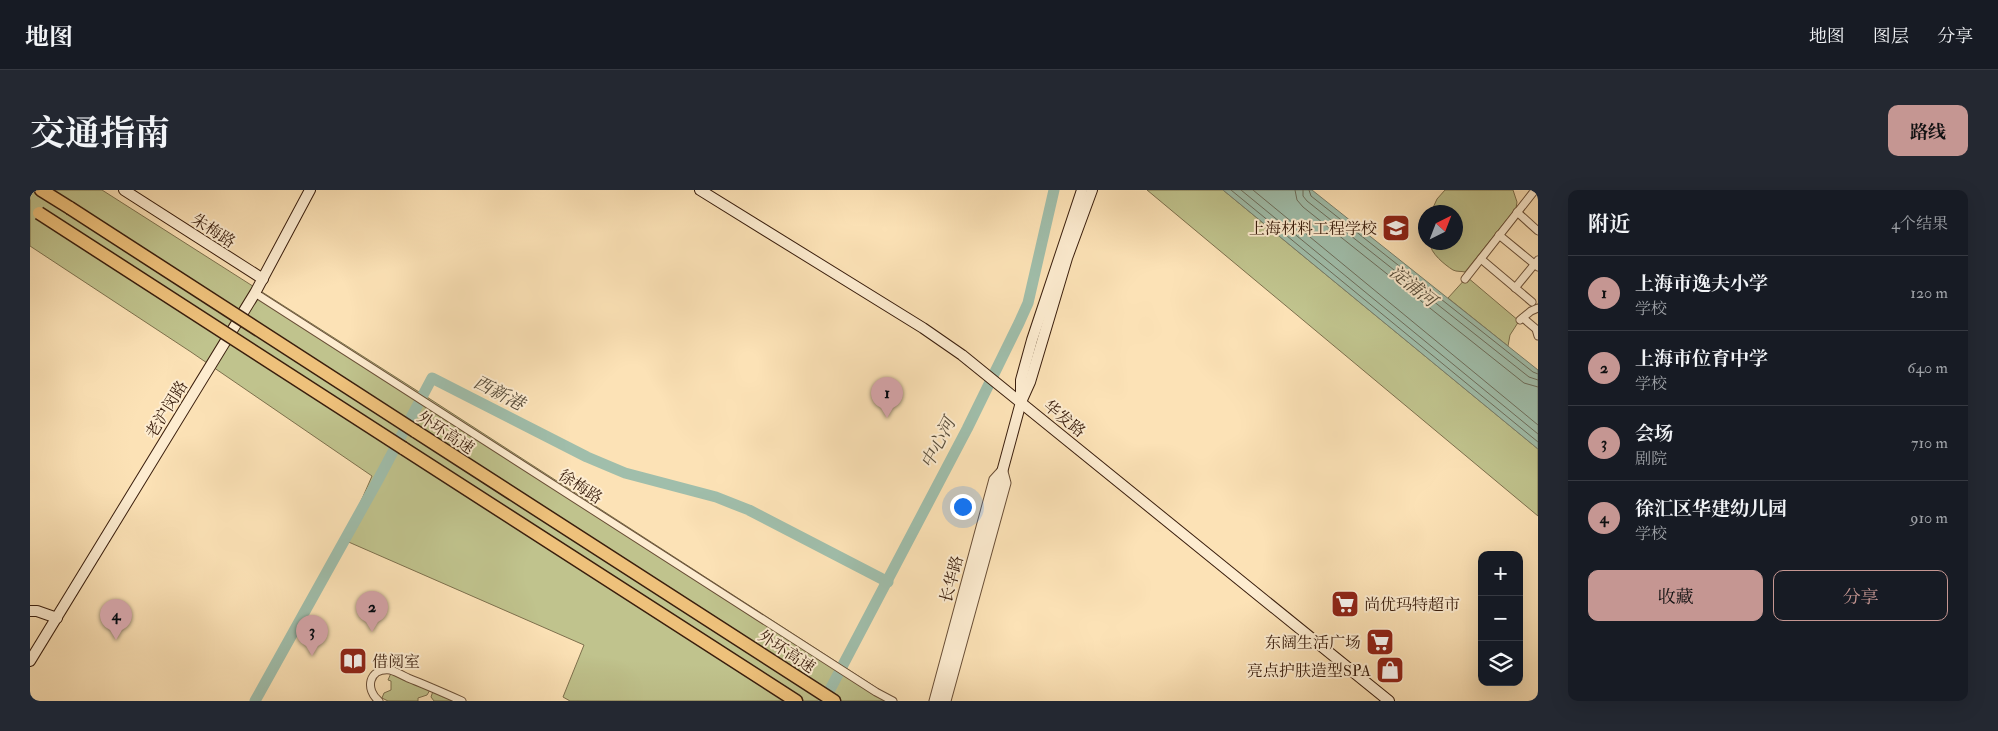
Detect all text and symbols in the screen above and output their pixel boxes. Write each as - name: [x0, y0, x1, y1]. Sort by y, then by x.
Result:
- text: 地图: [25, 22, 73, 53]
- text: 地图: [1809, 25, 1845, 48]
- text: 图层: [1873, 25, 1909, 48]
- text: 分享: [1937, 25, 1973, 48]
- button: 路线: [1888, 105, 1968, 156]
- text: 交通指南: [30, 112, 170, 156]
- north arrow: [1418, 205, 1463, 250]
- street label: 朱梅路: [188, 209, 239, 252]
- text: 附近: [1588, 211, 1630, 238]
- school or university icon: 上海材料工程学校: [1381, 213, 1411, 243]
- text: 4个结果: [1891, 214, 1948, 234]
- place label: 上海材料工程学校: [1249, 219, 1377, 239]
- water label: 淀浦河: [1384, 260, 1443, 314]
- text: 上海市逸夫小学: [1635, 272, 1768, 296]
- text: 1: [1601, 283, 1607, 303]
- text: 120 m: [1910, 283, 1948, 303]
- text: 学校: [1635, 299, 1667, 319]
- text: 上海市位育中学: [1635, 347, 1768, 371]
- text: 2: [1600, 358, 1608, 378]
- text: 640 m: [1907, 358, 1948, 378]
- water label: 西新港: [469, 371, 530, 417]
- text: 学校: [1635, 374, 1667, 394]
- street label: 老沪闵路: [141, 377, 192, 442]
- pin: 1: [871, 377, 903, 418]
- street label: 华发路: [1039, 396, 1089, 442]
- street label: 外环高速: [413, 407, 478, 459]
- water label: 中心河: [916, 411, 962, 473]
- text: 会场: [1635, 422, 1673, 446]
- text: 3: [1601, 433, 1607, 453]
- text: 710 m: [1911, 433, 1948, 453]
- text: 剧院: [1635, 449, 1667, 469]
- street label: 徐梅路: [555, 465, 606, 508]
- your location: [950, 494, 976, 520]
- text: 徐汇区华建幼儿园: [1635, 497, 1787, 521]
- text: 4: [1600, 508, 1608, 528]
- text: 910 m: [1910, 508, 1948, 528]
- text: 学校: [1635, 524, 1667, 544]
- map controls: [1478, 551, 1523, 686]
- button: +: [1478, 551, 1523, 596]
- street label: 长华路: [936, 553, 968, 605]
- button: 收藏: [1588, 570, 1763, 621]
- button: 分享: [1773, 570, 1948, 621]
- supermarket icon: 尚优玛特超市: [1330, 589, 1360, 619]
- pin: 2: [356, 591, 388, 632]
- place label: 尚优玛特超市: [1364, 595, 1460, 615]
- button: −: [1478, 596, 1523, 641]
- pin: 4: [100, 599, 132, 640]
- pin: 3: [296, 615, 328, 656]
- street label: 外环高速: [754, 626, 819, 678]
- supermarket icon: 东阔生活广场: [1365, 627, 1395, 657]
- place label: 东阔生活广场: [1265, 633, 1361, 653]
- button: layers: [1478, 641, 1523, 686]
- library icon: 借阅室: [338, 646, 368, 676]
- place label: 借阅室: [372, 652, 420, 672]
- shop icon: 亮点护肤造型SPA: [1375, 655, 1405, 685]
- place label: 亮点护肤造型SPA: [1247, 661, 1371, 681]

